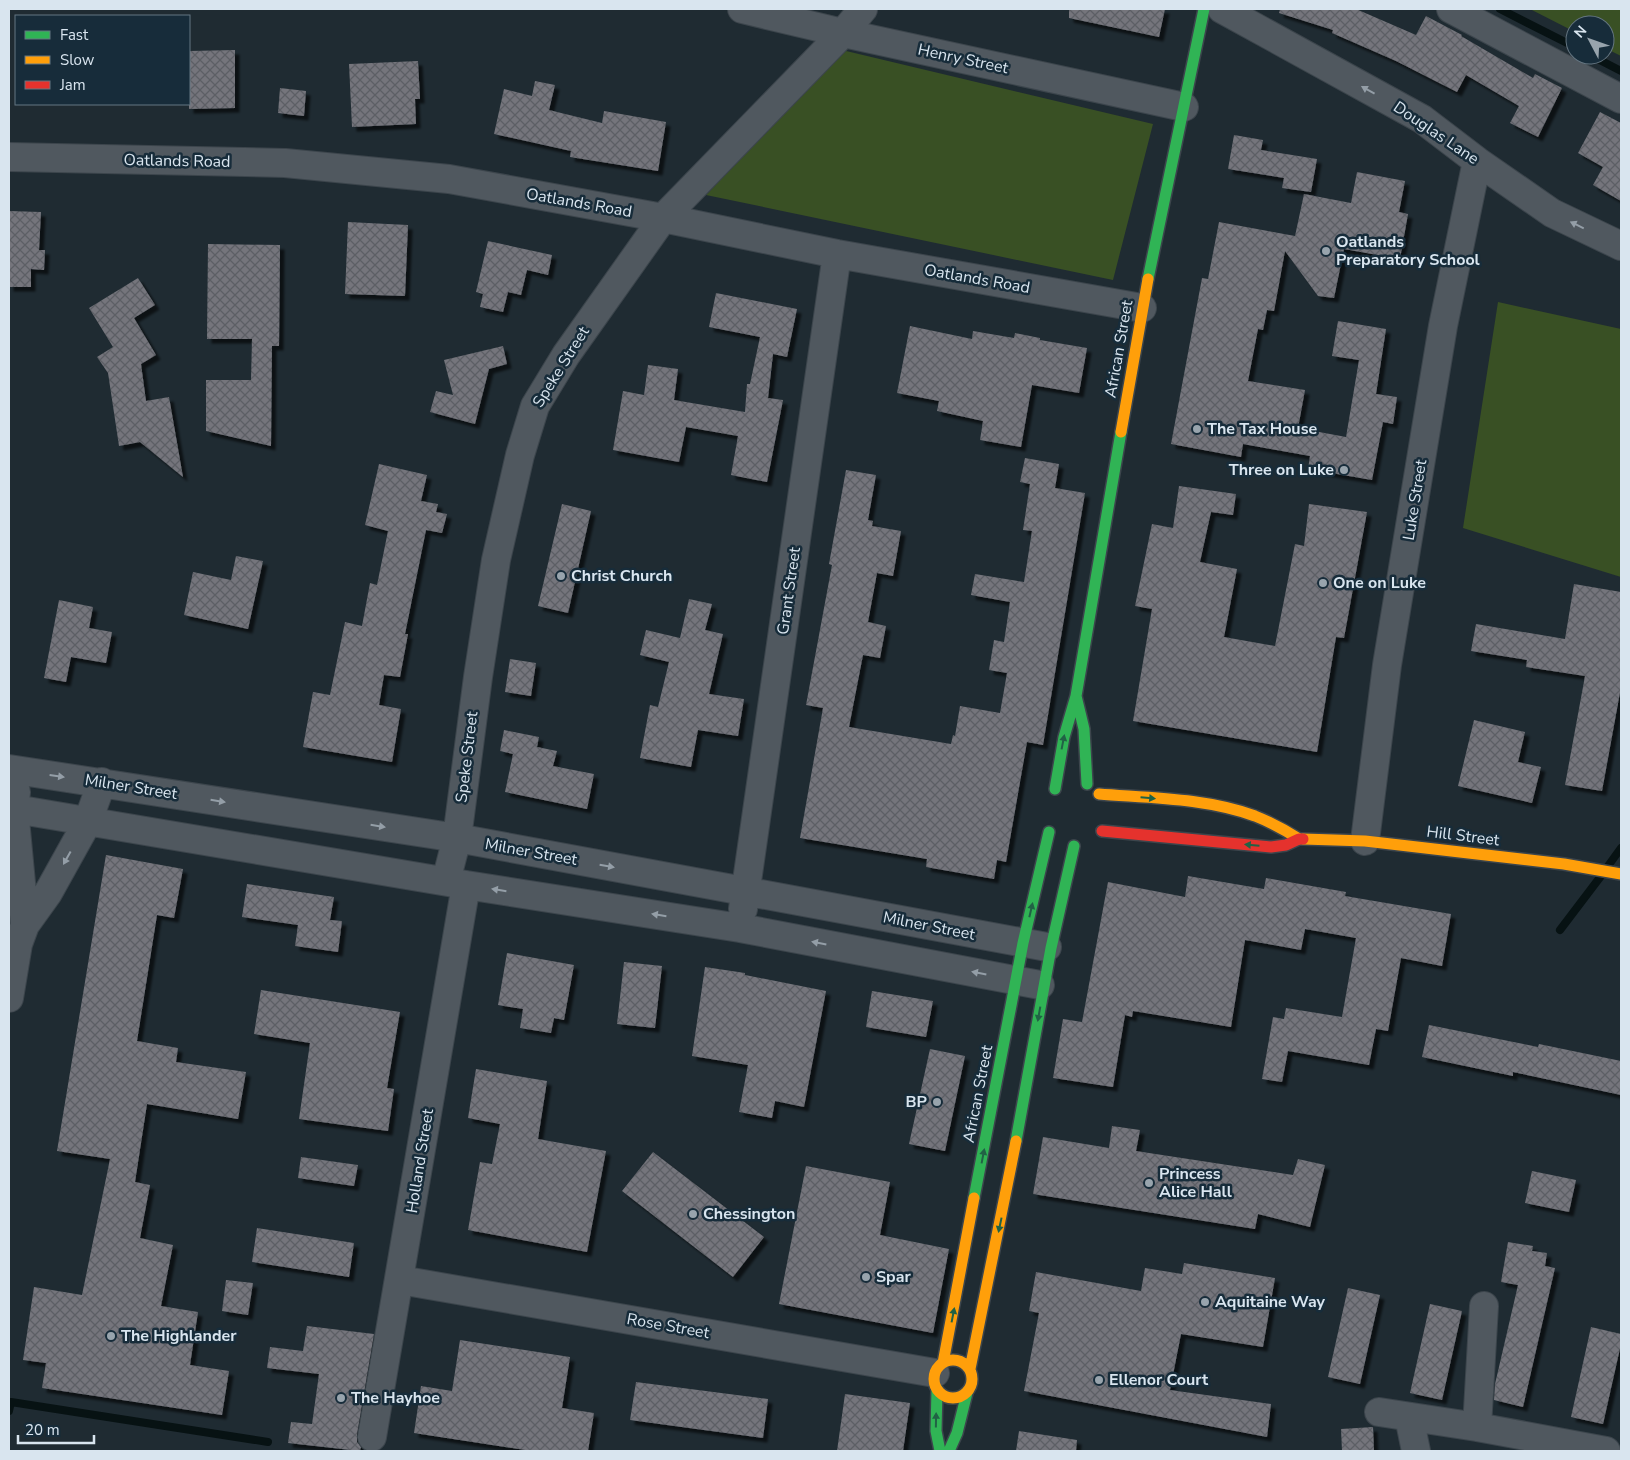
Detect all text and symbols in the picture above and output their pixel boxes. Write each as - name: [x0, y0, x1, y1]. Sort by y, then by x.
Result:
- legend: [15, 15, 190, 105]
- north arrow: [1565, 15, 1615, 65]
- text: N: [1570, 22, 1591, 42]
- text: Fast: [60, 25, 89, 45]
- street label: Henry Street: [916, 39, 1011, 79]
- text: Slow: [60, 50, 95, 70]
- text: Jam: [59, 75, 86, 95]
- one-way arrow: [1361, 85, 1374, 94]
- street label: Douglas Lane: [1389, 96, 1483, 170]
- street label: Oatlands Road: [123, 149, 231, 173]
- street label: Oatlands Road: [524, 183, 634, 223]
- one-way arrow: [1570, 221, 1584, 229]
- place label: Oatlands Preparatory School: [1336, 231, 1480, 271]
- marker: Oatlands Preparatory School: [1320, 245, 1332, 257]
- street label: Oatlands Road: [922, 259, 1032, 299]
- street label: African Street: [1100, 298, 1138, 400]
- street label: Speke Street: [527, 322, 595, 412]
- place label: The Tax House: [1207, 418, 1317, 440]
- marker: The Tax House: [1191, 423, 1203, 435]
- street label: Luke Street: [1398, 458, 1432, 542]
- place label: Three on Luke: [1229, 459, 1334, 481]
- marker: Three on Luke: [1338, 464, 1350, 476]
- street label: Grant Street: [772, 545, 806, 636]
- place label: Christ Church: [571, 565, 672, 587]
- marker: Christ Church: [555, 570, 567, 582]
- place label: One on Luke: [1333, 572, 1426, 594]
- marker: One on Luke: [1317, 577, 1329, 589]
- street label: Speke Street: [450, 710, 484, 804]
- one-way arrow: [1059, 734, 1067, 749]
- street label: Milner Street: [83, 769, 179, 805]
- one-way arrow: [49, 772, 65, 780]
- one-way arrow: [1140, 795, 1156, 803]
- one-way arrow: [210, 797, 226, 805]
- street label: Hill Street: [1425, 821, 1501, 851]
- one-way arrow: [370, 822, 386, 830]
- street label: Milner Street: [483, 833, 579, 871]
- one-way arrow: [1244, 841, 1260, 849]
- one-way arrow: [63, 852, 72, 865]
- one-way arrow: [600, 862, 616, 870]
- one-way arrow: [490, 886, 506, 894]
- one-way arrow: [1027, 903, 1035, 918]
- street label: Milner Street: [881, 906, 977, 946]
- one-way arrow: [651, 911, 667, 919]
- one-way arrow: [811, 938, 827, 946]
- one-way arrow: [970, 969, 986, 977]
- one-way arrow: [1035, 1006, 1043, 1022]
- street label: African Street: [958, 1043, 998, 1145]
- place label: BP: [906, 1091, 927, 1113]
- marker: BP: [931, 1096, 943, 1108]
- street label: Holland Street: [401, 1107, 439, 1215]
- one-way arrow: [980, 1147, 988, 1163]
- place label: Princess Alice Hall: [1159, 1163, 1232, 1203]
- marker: Princess Alice Hall: [1143, 1177, 1155, 1189]
- place label: Chessington: [703, 1203, 795, 1225]
- marker: Chessington: [687, 1208, 699, 1220]
- one-way arrow: [995, 1218, 1003, 1234]
- place label: Spar: [876, 1266, 911, 1288]
- marker: Spar: [860, 1271, 872, 1283]
- place label: Aquitaine Way: [1215, 1291, 1326, 1313]
- marker: Aquitaine Way: [1199, 1296, 1211, 1308]
- one-way arrow: [949, 1307, 957, 1323]
- street label: Rose Street: [625, 1308, 711, 1344]
- place label: The Highlander: [121, 1325, 237, 1347]
- marker: The Highlander: [105, 1330, 117, 1342]
- place label: Ellenor Court: [1109, 1369, 1209, 1391]
- marker: Ellenor Court: [1093, 1374, 1105, 1386]
- place label: The Hayhoe: [351, 1387, 440, 1409]
- marker: The Hayhoe: [335, 1392, 347, 1404]
- scale bar: [18, 1412, 94, 1444]
- one-way arrow: [932, 1412, 940, 1428]
- text: 20 m: [25, 1420, 60, 1440]

